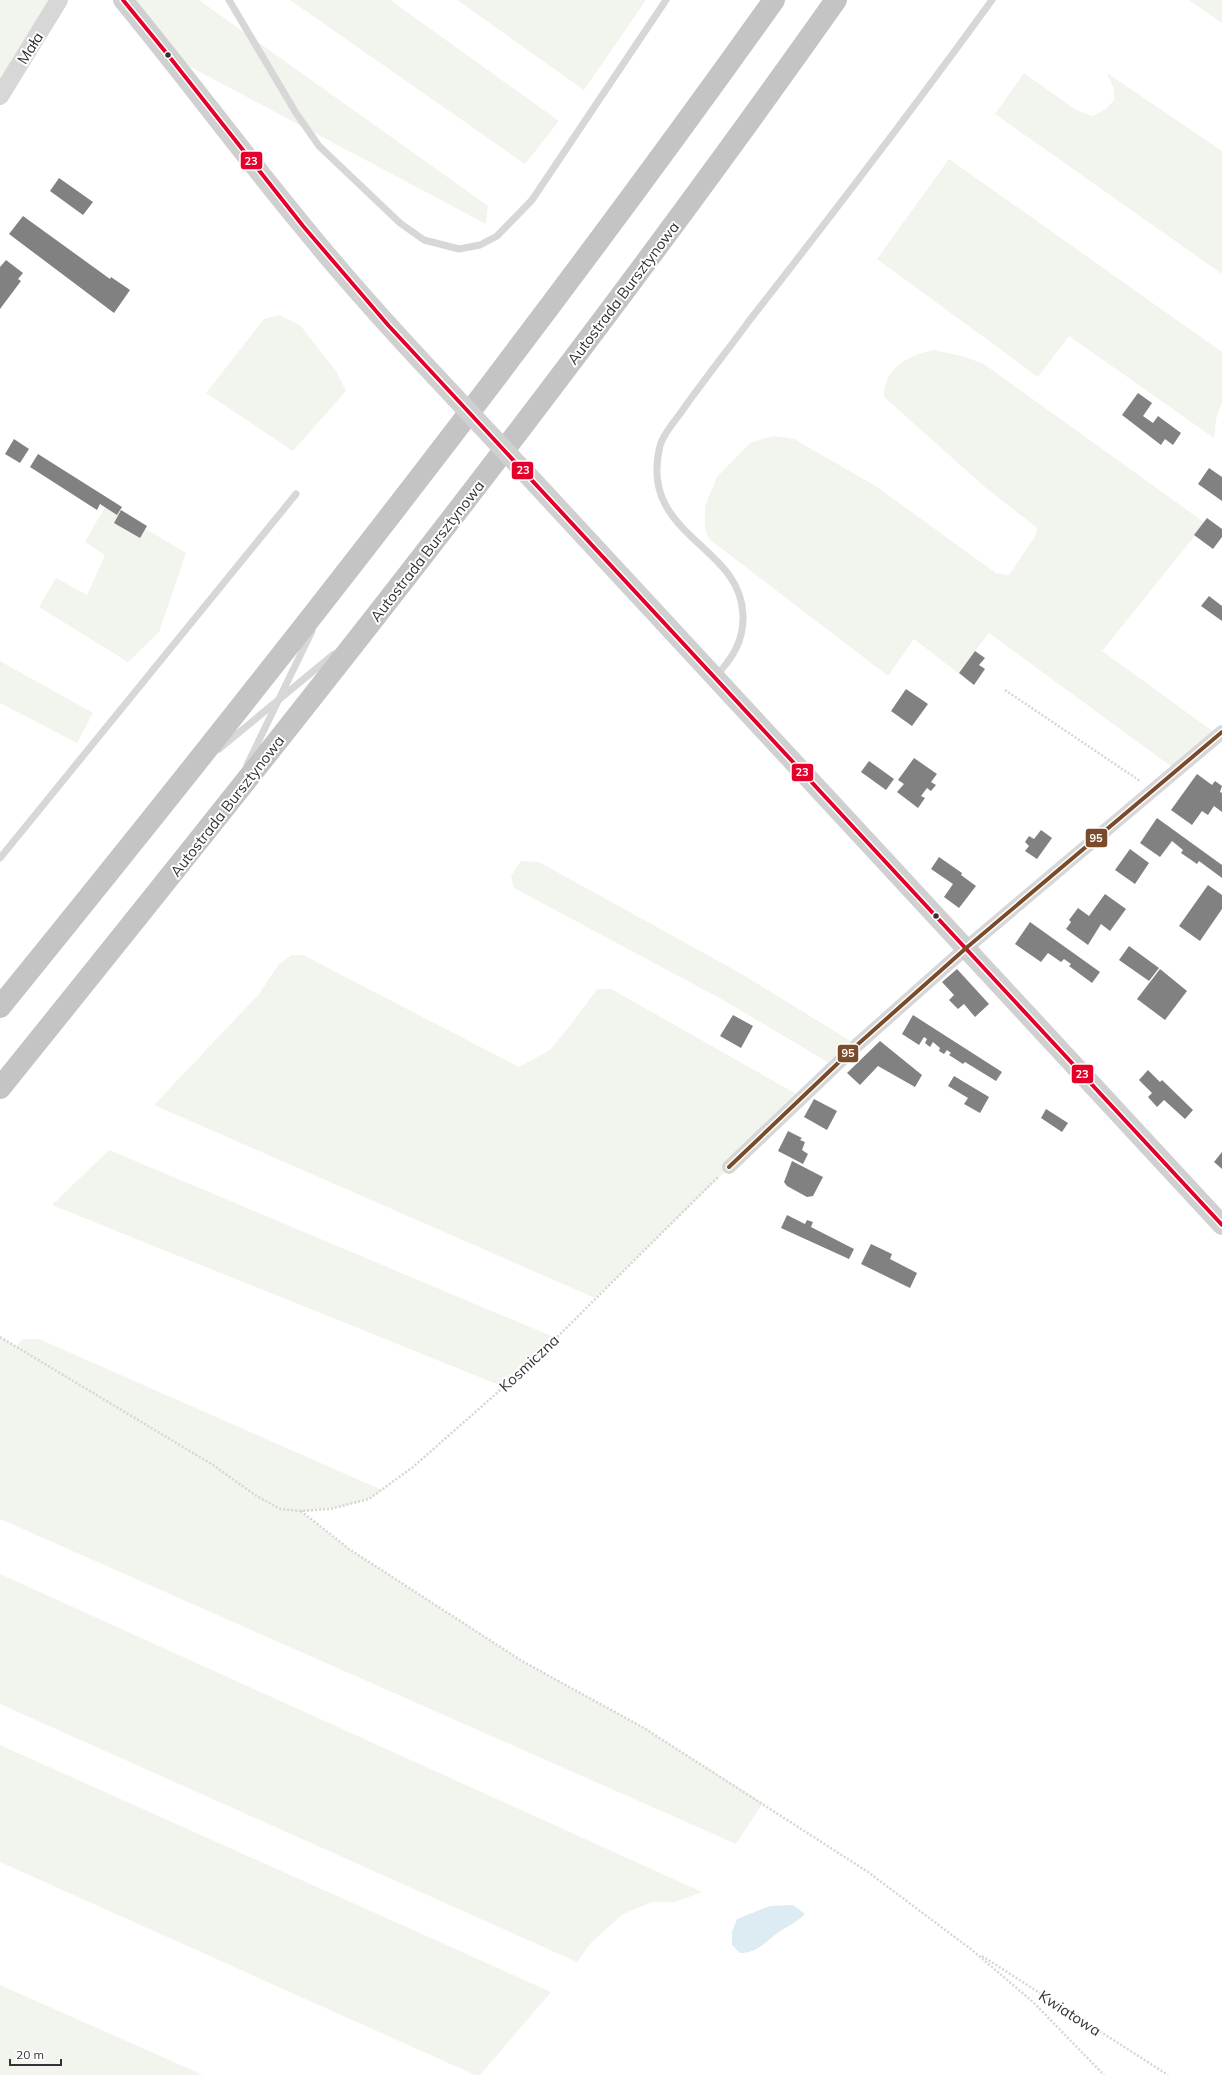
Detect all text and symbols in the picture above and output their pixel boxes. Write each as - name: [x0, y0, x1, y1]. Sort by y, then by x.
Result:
- street label: Mała: [13, 28, 47, 68]
- unlabelled marker: [163, 50, 173, 60]
- line badge: 23: [240, 151, 263, 170]
- text: 23: [244, 154, 258, 168]
- street label: Autostrada Bursztynowa: [563, 218, 683, 368]
- line badge: 23: [511, 461, 534, 480]
- text: 23: [516, 463, 530, 477]
- street label: Autostrada Bursztynowa: [366, 477, 488, 625]
- street label: Autostrada Bursztynowa: [166, 732, 288, 880]
- line badge: 23: [791, 763, 814, 782]
- text: 23: [795, 765, 809, 779]
- line badge: 95: [1085, 828, 1108, 848]
- text: 95: [1089, 831, 1103, 845]
- unlabelled marker: [931, 911, 941, 921]
- line badge: 95: [837, 1044, 859, 1063]
- text: 95: [841, 1046, 855, 1060]
- line badge: 23: [1071, 1064, 1094, 1084]
- text: 23: [1075, 1067, 1089, 1081]
- street label: Kosmiczna: [495, 1330, 563, 1396]
- street label: Kwiatowa: [1035, 1986, 1105, 2040]
- scale bar: [10, 2041, 61, 2067]
- text: 20 m: [16, 2047, 44, 2062]

